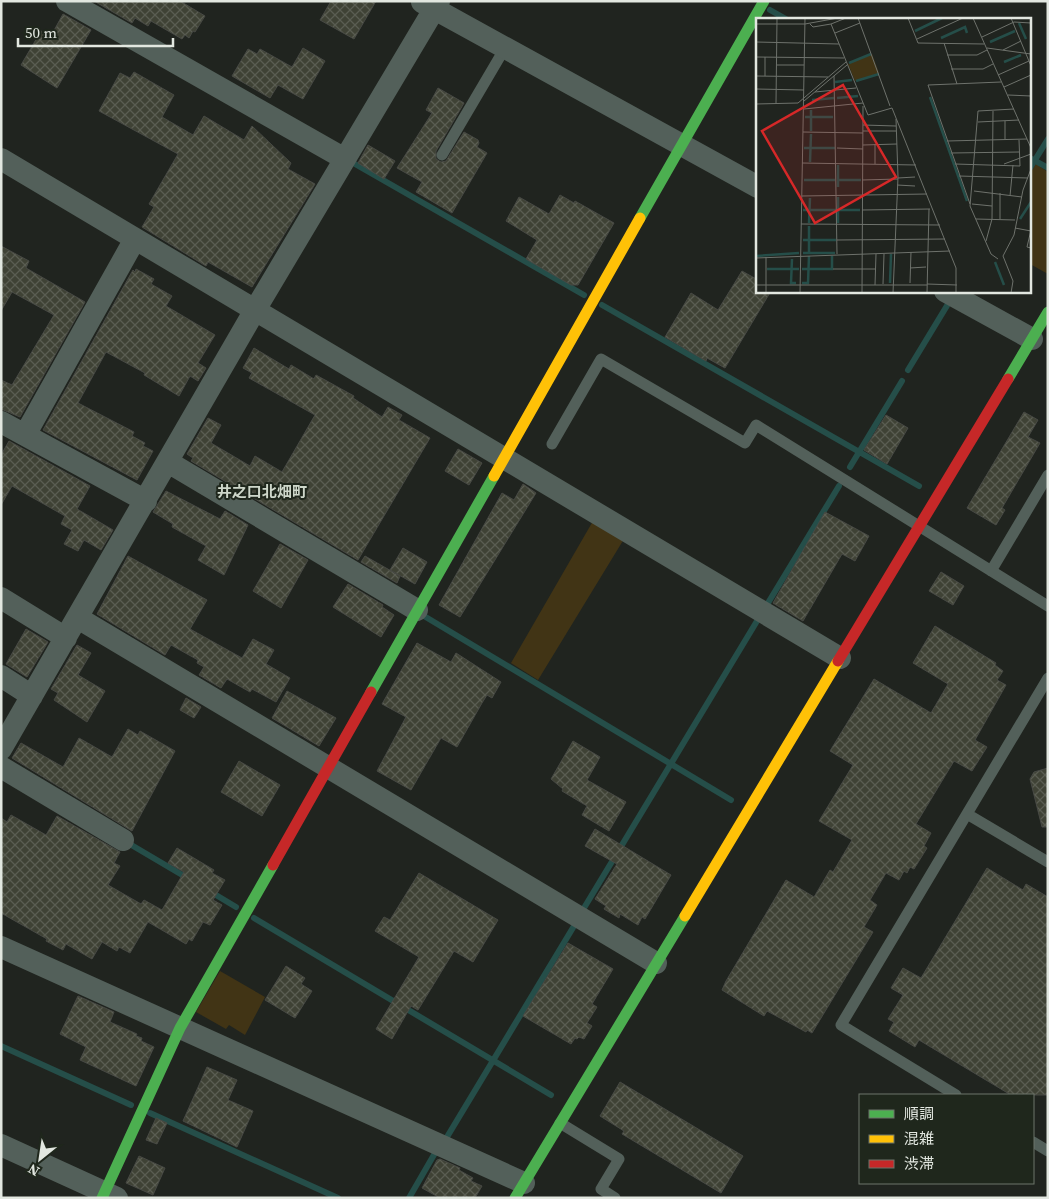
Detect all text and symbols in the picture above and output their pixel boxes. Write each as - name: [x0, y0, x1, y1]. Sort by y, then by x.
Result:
- scale bar: [18, 15, 172, 47]
- inset map: [756, 18, 1032, 292]
- text: 50 m: [25, 22, 57, 43]
- district label: 井之口北畑町: [217, 481, 307, 502]
- legend: [859, 1094, 1034, 1184]
- text: 順調: [904, 1103, 934, 1124]
- text: 混雑: [904, 1128, 934, 1149]
- north arrow: [15, 1134, 65, 1184]
- text: 渋滞: [904, 1153, 934, 1174]
- text: N: [24, 1159, 43, 1181]

